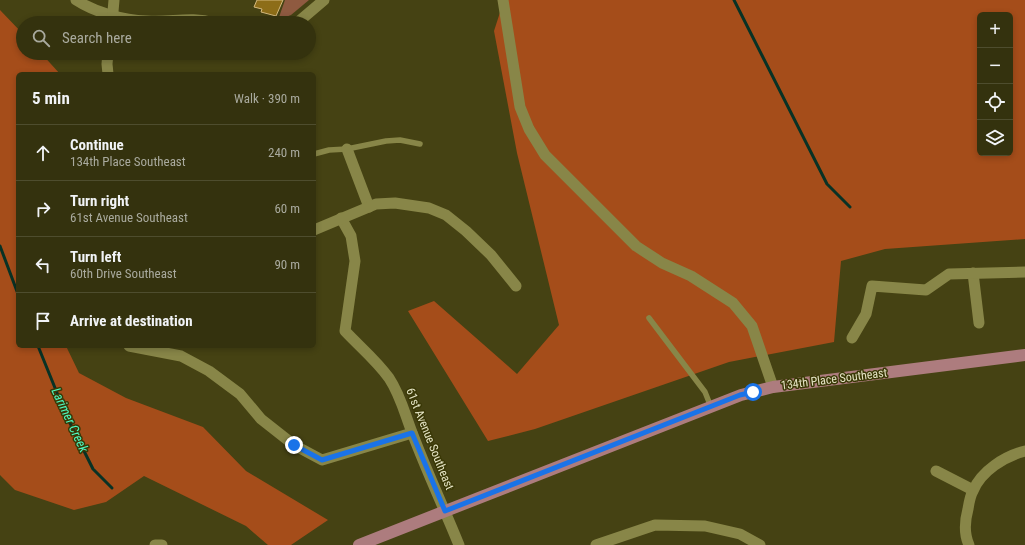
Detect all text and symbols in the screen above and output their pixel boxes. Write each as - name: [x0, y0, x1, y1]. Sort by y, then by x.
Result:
- map controls: [977, 12, 1013, 156]
- button: +: [977, 12, 1013, 48]
- search box: [16, 16, 316, 60]
- icon: search: [30, 27, 52, 49]
- text: Search here: [62, 29, 132, 47]
- button: −: [977, 48, 1013, 84]
- button: locate: [977, 84, 1013, 120]
- text: 5 min: [32, 88, 70, 108]
- text: Walk · 390 m: [234, 91, 300, 106]
- button: layers: [977, 120, 1013, 156]
- text: Continue: [70, 136, 124, 154]
- icon: ahead: [32, 142, 54, 164]
- text: 240 m: [268, 145, 300, 160]
- text: 134th Place Southeast: [70, 154, 186, 169]
- text: Turn right: [70, 192, 129, 210]
- icon: right: [32, 198, 54, 220]
- text: 60 m: [274, 201, 300, 216]
- text: 61st Avenue Southeast: [70, 210, 188, 225]
- text: Turn left: [70, 248, 121, 266]
- icon: left: [32, 254, 54, 276]
- text: 90 m: [274, 257, 300, 272]
- text: 60th Drive Southeast: [70, 266, 177, 281]
- icon: arrive: [32, 310, 54, 332]
- text: Arrive at destination: [70, 312, 193, 330]
- street label: 134th Place Southeast: [780, 365, 888, 392]
- route start: [744, 383, 762, 401]
- water label: Larimer Creek: [49, 385, 92, 455]
- street label: 61st Avenue Southeast: [403, 386, 457, 492]
- route end: [285, 436, 303, 454]

